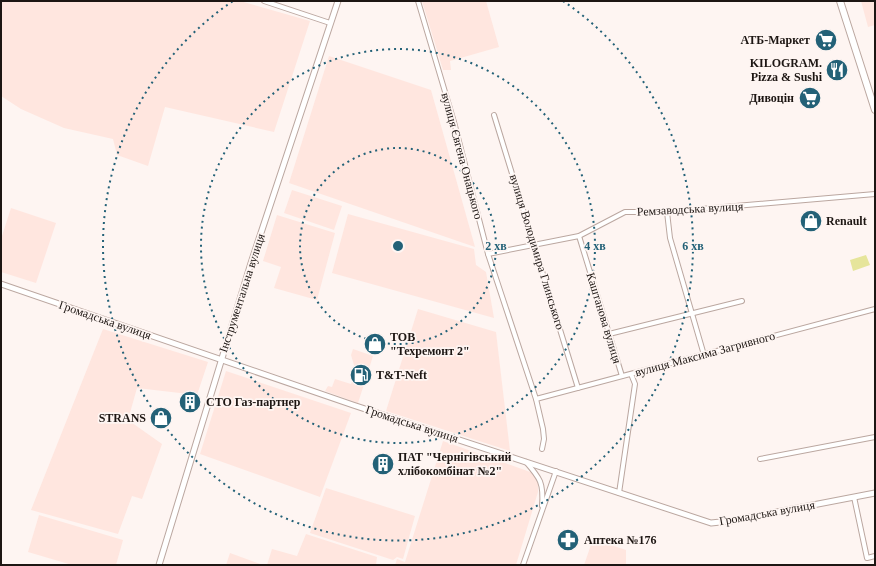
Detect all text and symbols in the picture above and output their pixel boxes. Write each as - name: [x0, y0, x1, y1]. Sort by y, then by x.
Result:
- supermarket icon: АТБ-Маркет: [813, 27, 839, 53]
- place label: АТБ-Маркет: [741, 33, 810, 47]
- place label: KILOGRAM. Pizza & Sushi: [750, 56, 823, 84]
- restaurant icon: KILOGRAM. Pizza & Sushi: [824, 57, 850, 83]
- supermarket icon: Дивоцін: [797, 85, 823, 111]
- street label: вулиця Євгена Онацького: [438, 91, 486, 221]
- place label: Дивоцін: [749, 91, 794, 105]
- street label: вулиця Володимира Глинського: [507, 173, 567, 331]
- street label: Ремзаводська вулиця: [636, 199, 744, 219]
- shop icon: Renault: [798, 208, 824, 234]
- place label: Renault: [826, 214, 867, 228]
- street label: Інструментальна вулиця: [216, 231, 268, 354]
- centre of rings: [391, 239, 405, 253]
- text: 2 хв: [485, 239, 507, 253]
- text: 4 хв: [584, 239, 606, 253]
- text: 6 хв: [682, 239, 704, 253]
- street label: Каштанова вулиця: [583, 271, 625, 366]
- street label: Громадська вулиця: [57, 298, 153, 343]
- street label: вулиця Максима Загривного: [633, 329, 777, 379]
- place label: ТОВ "Техремонт 2": [390, 330, 470, 358]
- shop icon: ТОВ "Техремонт 2": [362, 331, 388, 357]
- fuel station icon: T&T-Neft: [348, 362, 374, 388]
- place label: T&T-Neft: [376, 368, 427, 382]
- building icon: СТО Газ-партнер: [177, 389, 203, 415]
- place label: СТО Газ-партнер: [206, 395, 301, 409]
- street label: Громадська вулиця: [364, 402, 461, 446]
- shop icon: STRANS: [148, 405, 174, 431]
- place label: STRANS: [99, 411, 146, 425]
- place label: ПАТ "Чернігівський хлібокомбінат №2": [398, 450, 512, 478]
- building icon: ПАТ "Чернігівський хлібокомбінат №2": [370, 451, 396, 477]
- street label: Громадська вулиця: [718, 498, 816, 528]
- pharmacy icon: Аптека №176: [555, 527, 581, 553]
- place label: Аптека №176: [584, 533, 657, 547]

